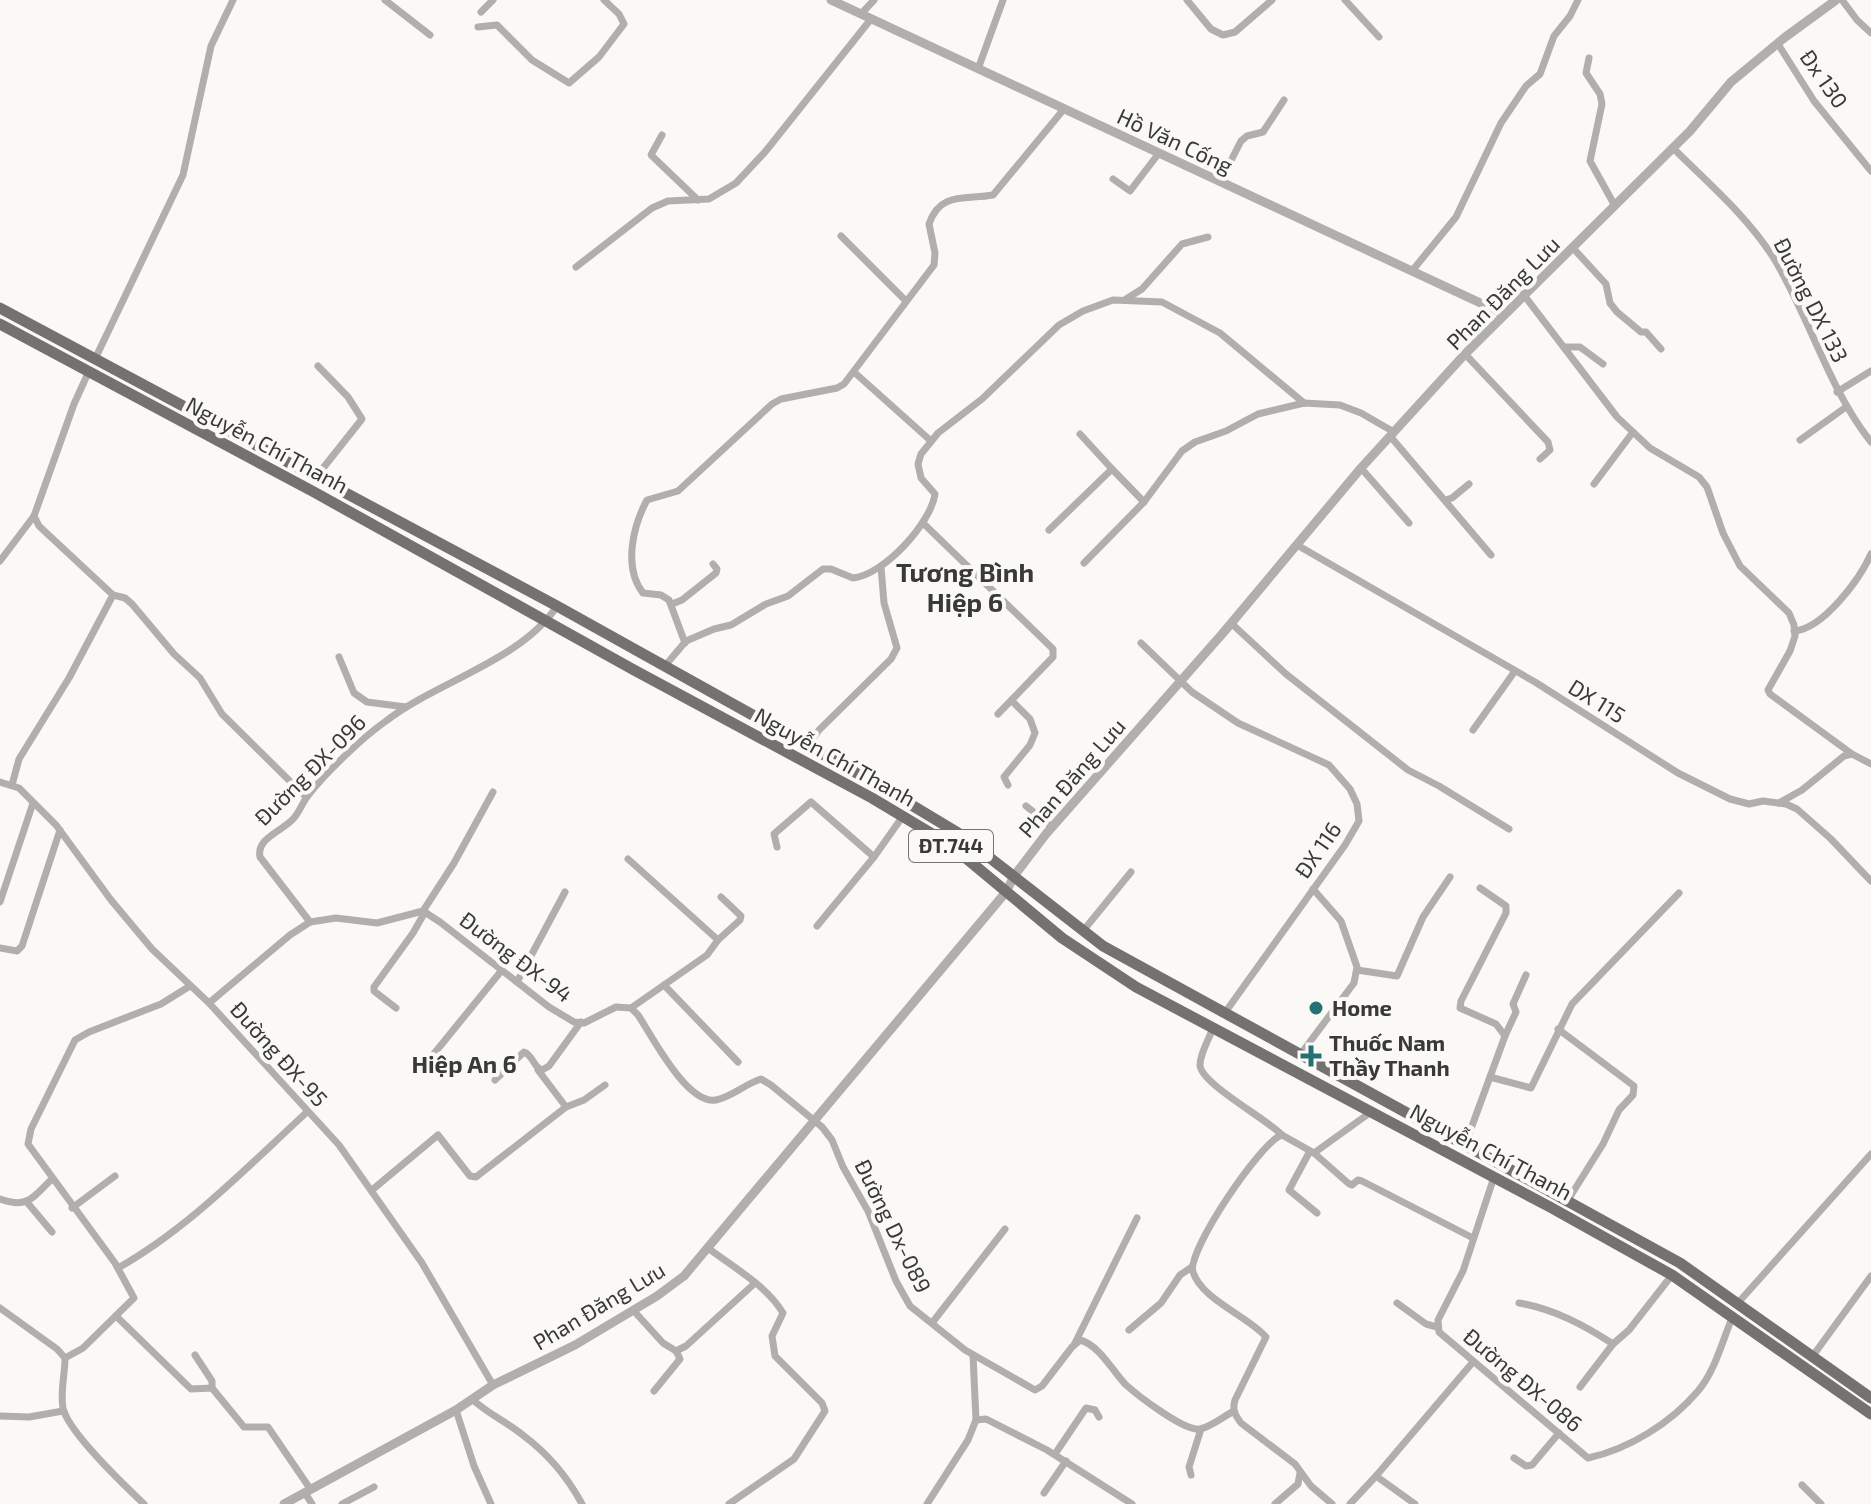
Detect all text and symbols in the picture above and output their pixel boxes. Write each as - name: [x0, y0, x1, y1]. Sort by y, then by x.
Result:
- street label: Đx 130: [1795, 44, 1854, 113]
- street label: Hồ Văn Cống: [1114, 102, 1237, 178]
- street label: Phan Đăng Lưu: [1440, 230, 1564, 354]
- street label: Đường DX 133: [1769, 233, 1854, 366]
- street label: Nguyễn Chí Thanh: [182, 390, 353, 498]
- district label: Tương Bình Hiệp 6: [896, 556, 1034, 617]
- street label: DX 115: [1564, 673, 1631, 728]
- street label: Nguyễn Chí Thanh: [751, 701, 920, 811]
- street label: Đường ĐX-096: [248, 708, 370, 830]
- street label: Phan Đăng Lưu: [1012, 712, 1130, 842]
- street label: ĐX 116: [1289, 816, 1346, 883]
- road number: ĐT.744: [909, 830, 993, 862]
- street label: Đường ĐX-94: [455, 906, 578, 1007]
- place label: Home: [1332, 994, 1392, 1020]
- street label: Đường ĐX-95: [226, 996, 334, 1111]
- marker: Home: [1307, 999, 1325, 1017]
- place label: Thuốc Nam Thầy Thanh: [1329, 1029, 1450, 1081]
- marker: Thuốc Nam Thầy Thanh: [1300, 1045, 1322, 1067]
- district label: Hiệp An 6: [411, 1049, 517, 1078]
- street label: Nguyễn Chí Thanh: [1406, 1097, 1577, 1205]
- street label: Đường Dx-089: [850, 1154, 937, 1297]
- street label: Phan Đăng Lưu: [528, 1256, 669, 1355]
- street label: Đường ĐX-086: [1459, 1322, 1588, 1436]

